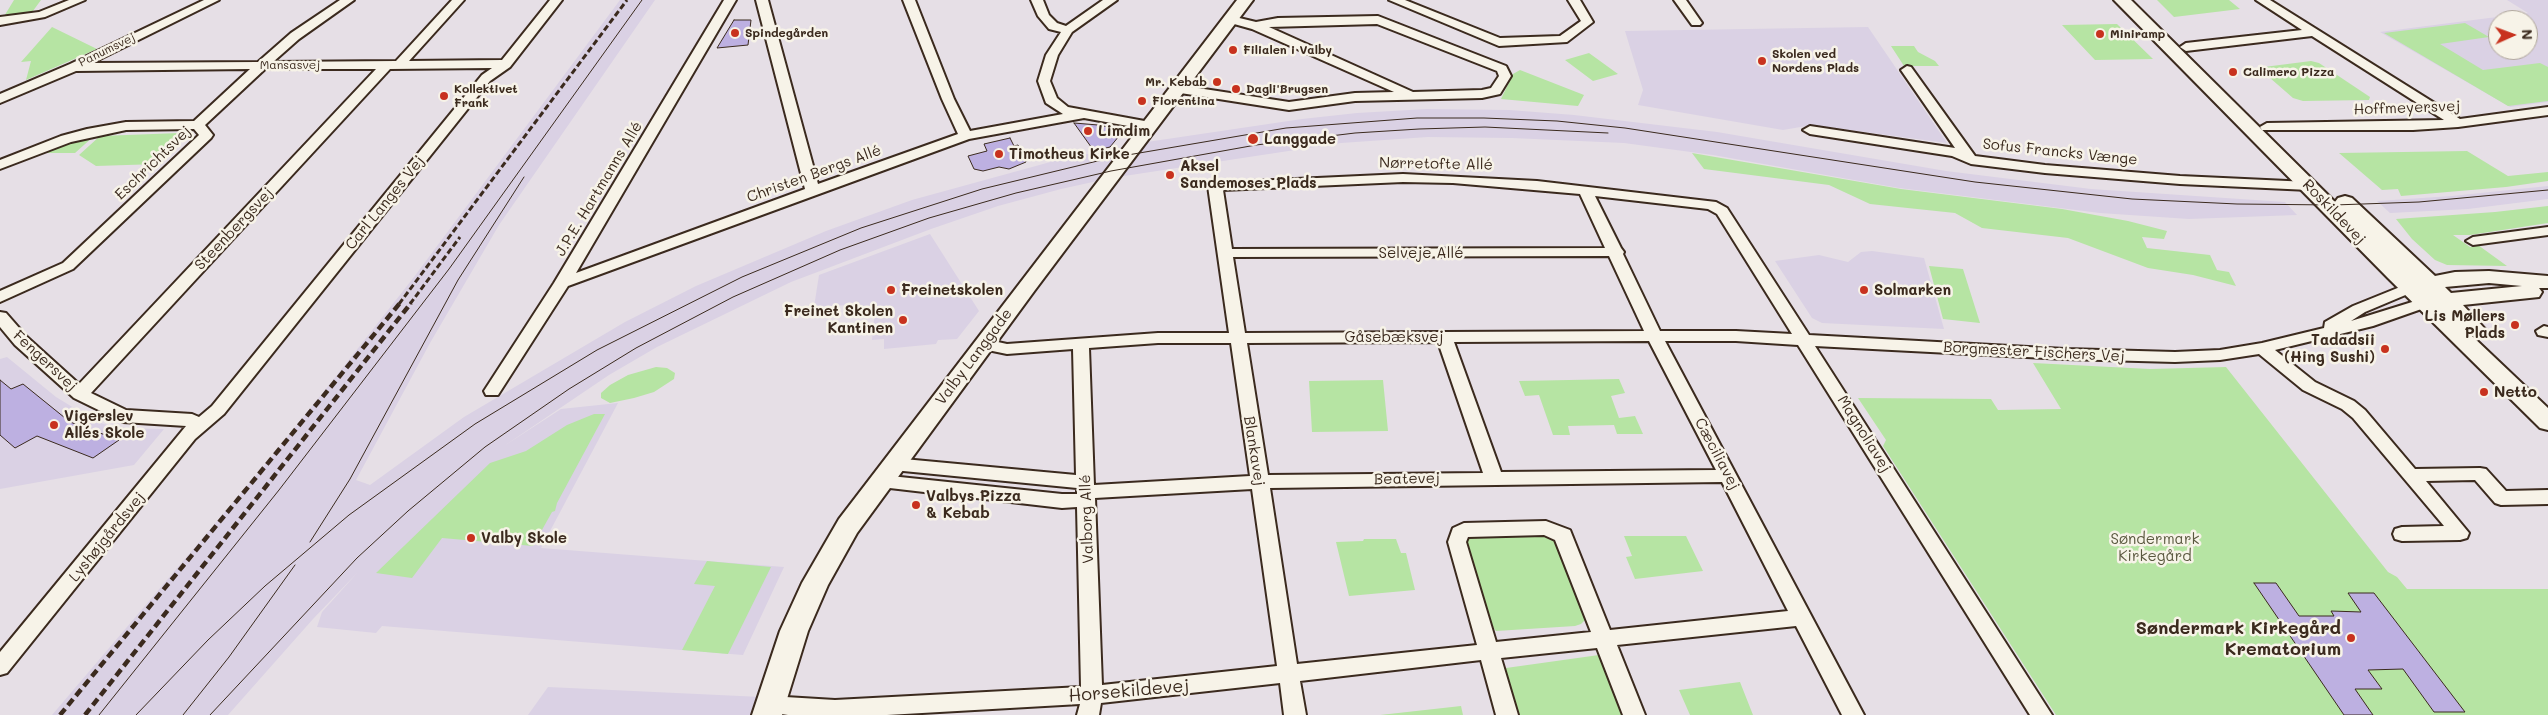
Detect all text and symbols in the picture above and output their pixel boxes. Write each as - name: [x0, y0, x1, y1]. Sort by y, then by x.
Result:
- north arrow: [2488, 10, 2538, 60]
- place label: Spindegården: [745, 26, 828, 40]
- marker: Spindegården: [729, 27, 741, 39]
- place label: Miniramp: [2110, 27, 2165, 41]
- marker: Miniramp: [2094, 28, 2106, 40]
- text: N: [2518, 29, 2537, 40]
- street label: Panumsvej: [76, 30, 138, 70]
- place label: Filialen i Valby: [1243, 43, 1332, 57]
- marker: Filialen i Valby: [1227, 44, 1239, 56]
- place label: Skolen ved Nordens Plads: [1772, 47, 1859, 75]
- marker: Skolen ved Nordens Plads: [1756, 55, 1768, 67]
- street label: Mansasvej: [260, 58, 320, 72]
- place label: Calimero Pizza: [2243, 65, 2334, 79]
- marker: Calimero Pizza: [2227, 66, 2239, 78]
- place label: Mr. Kebab: [1145, 75, 1207, 89]
- marker: Mr. Kebab: [1211, 76, 1223, 88]
- place label: Kollektivet Frank: [454, 82, 518, 110]
- place label: Dagli'Brugsen: [1246, 82, 1328, 96]
- marker: Dagli'Brugsen: [1230, 83, 1242, 95]
- marker: Kollektivet Frank: [438, 90, 450, 102]
- place label: Fiorentina: [1152, 94, 1215, 108]
- marker: Fiorentina: [1136, 95, 1148, 107]
- street label: Hoffmeyersvej: [2353, 97, 2461, 119]
- street label: J.P.E. Hartmanns Allé: [552, 118, 646, 260]
- street label: Eschrichtsvej: [111, 122, 195, 204]
- place label: Limdim: [1098, 122, 1150, 140]
- marker: Limdim: [1082, 125, 1094, 137]
- place label: Langgade: [1264, 130, 1336, 148]
- marker: Langgade: [1246, 132, 1260, 146]
- street label: Sofus Francks Vænge: [1982, 135, 2138, 169]
- street label: Christen Bergs Allé: [744, 141, 884, 207]
- place label: Timotheus Kirke: [1009, 145, 1130, 163]
- marker: Timotheus Kirke: [993, 148, 1005, 160]
- street label: Carl Langes Vej: [342, 152, 428, 254]
- street label: Nørretofte Allé: [1379, 154, 1493, 174]
- place label: Aksel Sandemoses Plads: [1180, 157, 1317, 192]
- marker: Aksel Sandemoses Plads: [1164, 169, 1176, 181]
- street label: Roskildevej: [2299, 176, 2369, 248]
- street label: Steenbergsvej: [191, 184, 277, 274]
- street label: Selveje Allé: [1378, 244, 1464, 262]
- place label: Freinetskolen: [901, 281, 1003, 299]
- place label: Solmarken: [1874, 281, 1951, 299]
- marker: Freinetskolen: [885, 284, 897, 296]
- marker: Solmarken: [1858, 284, 1870, 296]
- place label: Freinet Skolen Kantinen: [784, 302, 893, 337]
- street label: Valby Langgade: [932, 305, 1016, 409]
- place label: Lis Møllers Plads: [2425, 307, 2505, 342]
- marker: Freinet Skolen Kantinen: [897, 314, 909, 326]
- marker: Lis Møllers Plads: [2509, 319, 2521, 331]
- street label: Fengersvej: [9, 327, 81, 395]
- street label: Gåsebæksvej: [1345, 328, 1443, 346]
- place label: Tadadsii (Hing Sushi): [2284, 331, 2375, 366]
- street label: Borgmester Fischers Vej: [1943, 338, 2125, 366]
- marker: Tadadsii (Hing Sushi): [2379, 343, 2391, 355]
- place label: Netto: [2494, 383, 2537, 401]
- marker: Netto: [2478, 386, 2490, 398]
- street label: Magnoliavej: [1833, 392, 1895, 476]
- place label: Vigerslev Allés Skole: [64, 407, 144, 442]
- street label: Blankavej: [1240, 415, 1268, 487]
- street label: Cæciliavej: [1691, 415, 1743, 493]
- marker: Vigerslev Allés Skole: [48, 419, 60, 431]
- street label: Beatevej: [1374, 469, 1440, 489]
- street label: Valborg Allé: [1076, 474, 1098, 564]
- place label: Valbys Pizza & Kebab: [926, 487, 1021, 522]
- street label: Lyshøjgårdsvej: [65, 489, 149, 585]
- marker: Valbys Pizza & Kebab: [910, 499, 922, 511]
- place label: Valby Skole: [481, 529, 567, 547]
- park label: Søndermark Kirkegård: [2111, 530, 2199, 565]
- marker: Valby Skole: [465, 532, 477, 544]
- place label: Søndermark Kirkegård Krematorium: [2136, 617, 2341, 660]
- marker: Søndermark Kirkegård Krematorium: [2345, 632, 2357, 644]
- street label: Horsekildevej: [1068, 675, 1190, 707]

